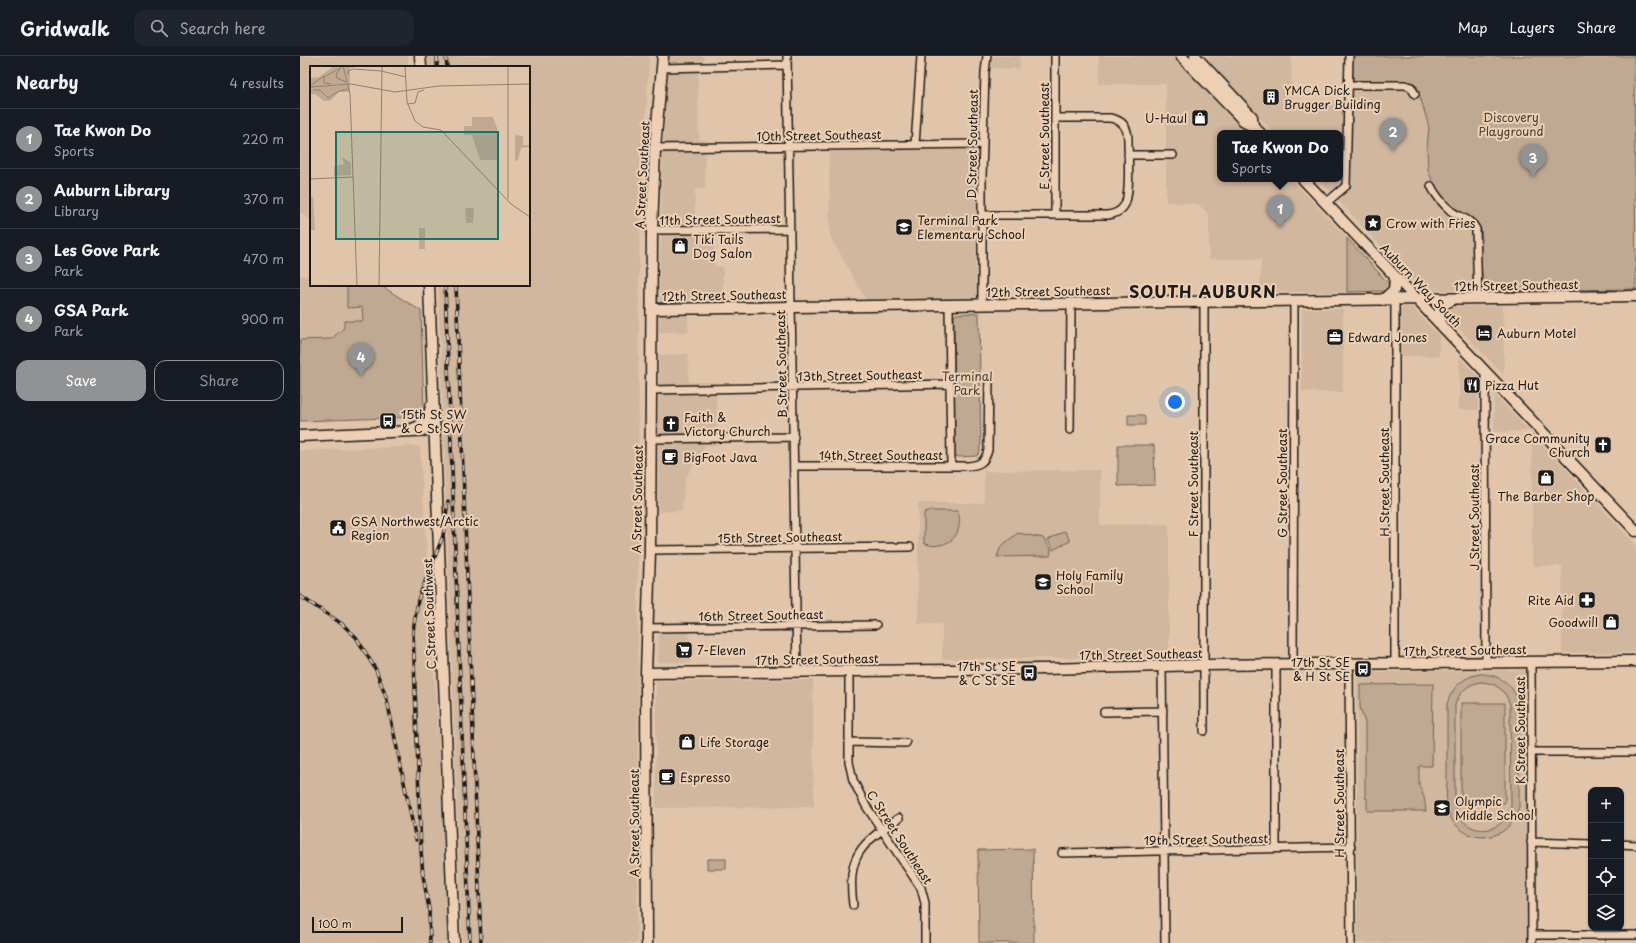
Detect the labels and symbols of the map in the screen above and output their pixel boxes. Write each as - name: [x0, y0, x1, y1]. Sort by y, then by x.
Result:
- inset map: [310, 66, 530, 286]
- place label: YMCA Dick Brugger Building: [1284, 81, 1381, 113]
- street label: E Street Southeast: [1035, 82, 1053, 190]
- building icon: YMCA Dick Brugger Building: [1261, 87, 1281, 107]
- street label: D Street Southeast: [962, 89, 982, 199]
- shop icon: U-Haul: [1190, 108, 1210, 128]
- park label: Discovery Playground: [1479, 108, 1543, 140]
- place label: U-Haul: [1145, 109, 1187, 127]
- pin: 2: [1380, 118, 1406, 151]
- street label: A Street Southeast: [630, 120, 654, 230]
- street label: 10th Street Southeast: [756, 125, 882, 145]
- pin: 3: [1520, 144, 1546, 177]
- pin: 1: [1267, 195, 1293, 228]
- street label: 11th Street Southeast: [659, 209, 781, 229]
- place label: Terminal Park Elementary School: [917, 211, 1025, 243]
- place icon: Crow with Fries: [1363, 213, 1383, 233]
- place label: Crow with Fries: [1386, 214, 1476, 232]
- school or university icon: Terminal Park Elementary School: [894, 217, 914, 237]
- place label: Tiki Tails Dog Salon: [693, 230, 752, 262]
- shop icon: Tiki Tails Dog Salon: [670, 236, 690, 256]
- street label: Auburn Way South: [1376, 239, 1466, 331]
- street label: 12th Street Southeast: [1453, 275, 1579, 295]
- district label: SOUTH AUBURN: [1129, 279, 1277, 303]
- street label: 12th Street Southeast: [985, 281, 1111, 301]
- street label: 12th Street Southeast: [661, 285, 787, 305]
- street label: B Street Southeast: [771, 309, 791, 418]
- hotel icon: Auburn Motel: [1474, 323, 1494, 343]
- place label: Auburn Motel: [1497, 324, 1576, 342]
- office icon: Edward Jones: [1325, 327, 1345, 347]
- place label: Edward Jones: [1348, 328, 1428, 346]
- pin: 4: [348, 343, 374, 376]
- street label: 13th Street Southeast: [797, 365, 923, 385]
- park label: Terminal Park: [941, 367, 993, 399]
- restaurant icon: Pizza Hut: [1462, 375, 1482, 395]
- place label: Pizza Hut: [1485, 376, 1539, 394]
- your location: [1165, 392, 1185, 412]
- place label: 15th St SW & C St SW: [401, 405, 467, 437]
- place label: Faith & Victory Church: [684, 408, 771, 440]
- bus stop icon: 15th St SW & C St SW: [378, 411, 398, 431]
- church icon: Faith & Victory Church: [661, 414, 681, 434]
- street label: H Street Southeast: [1375, 427, 1393, 537]
- street label: G Street Southeast: [1273, 428, 1291, 538]
- place label: Grace Community Church: [1485, 429, 1590, 461]
- street label: F Street Southeast: [1184, 430, 1202, 537]
- church icon: Grace Community Church: [1593, 435, 1613, 455]
- street label: A Street Southeast: [627, 444, 647, 553]
- street label: 14th Street Southeast: [819, 446, 943, 464]
- cafe icon: BigFoot Java: [660, 447, 680, 467]
- place label: BigFoot Java: [683, 448, 758, 466]
- street label: J Street Southeast: [1465, 463, 1483, 570]
- shop icon: The Barber Shop: [1536, 468, 1556, 488]
- place label: The Barber Shop: [1498, 487, 1594, 505]
- place label: GSA Northwest/Arctic Region: [351, 512, 479, 544]
- public building icon: GSA Northwest/Arctic Region: [328, 518, 348, 538]
- street label: 15th Street Southeast: [717, 527, 843, 547]
- street label: C Street Southwest: [418, 558, 440, 670]
- place label: Holy Family School: [1056, 566, 1123, 598]
- school or university icon: Holy Family School: [1033, 572, 1053, 592]
- pharmacy icon: Rite Aid: [1577, 590, 1597, 610]
- place label: Rite Aid: [1528, 591, 1574, 609]
- street label: 16th Street Southeast: [698, 605, 824, 625]
- shop icon: Goodwill: [1601, 612, 1621, 632]
- place label: Goodwill: [1548, 613, 1598, 631]
- supermarket icon: 7-Eleven: [674, 640, 694, 660]
- street label: 17th Street Southeast: [1403, 640, 1527, 660]
- place label: 7-Eleven: [697, 641, 746, 659]
- street label: 17th Street Southeast: [1079, 644, 1203, 664]
- street label: 17th Street Southeast: [755, 649, 879, 669]
- place label: 17th St SE & H St SE: [1291, 653, 1350, 685]
- place label: 17th St SE & C St SE: [957, 657, 1016, 689]
- bus stop icon: 17th St SE & H St SE: [1353, 659, 1373, 679]
- bus stop icon: 17th St SE & C St SE: [1019, 663, 1039, 683]
- street label: K Street Southeast: [1511, 676, 1529, 784]
- shop icon: Life Storage: [677, 732, 697, 752]
- place label: Life Storage: [700, 733, 769, 751]
- street label: H Street Southeast: [1330, 748, 1348, 858]
- cafe icon: Espresso: [657, 767, 677, 787]
- place label: Espresso: [680, 768, 731, 786]
- street label: A Street Southeast: [625, 769, 643, 877]
- street label: C Street Southeast: [863, 786, 937, 888]
- place label: Olympic Middle School: [1455, 792, 1534, 824]
- school or university icon: Olympic Middle School: [1432, 798, 1452, 818]
- street label: 19th Street Southeast: [1144, 829, 1269, 849]
- scale bar: [312, 915, 403, 934]

